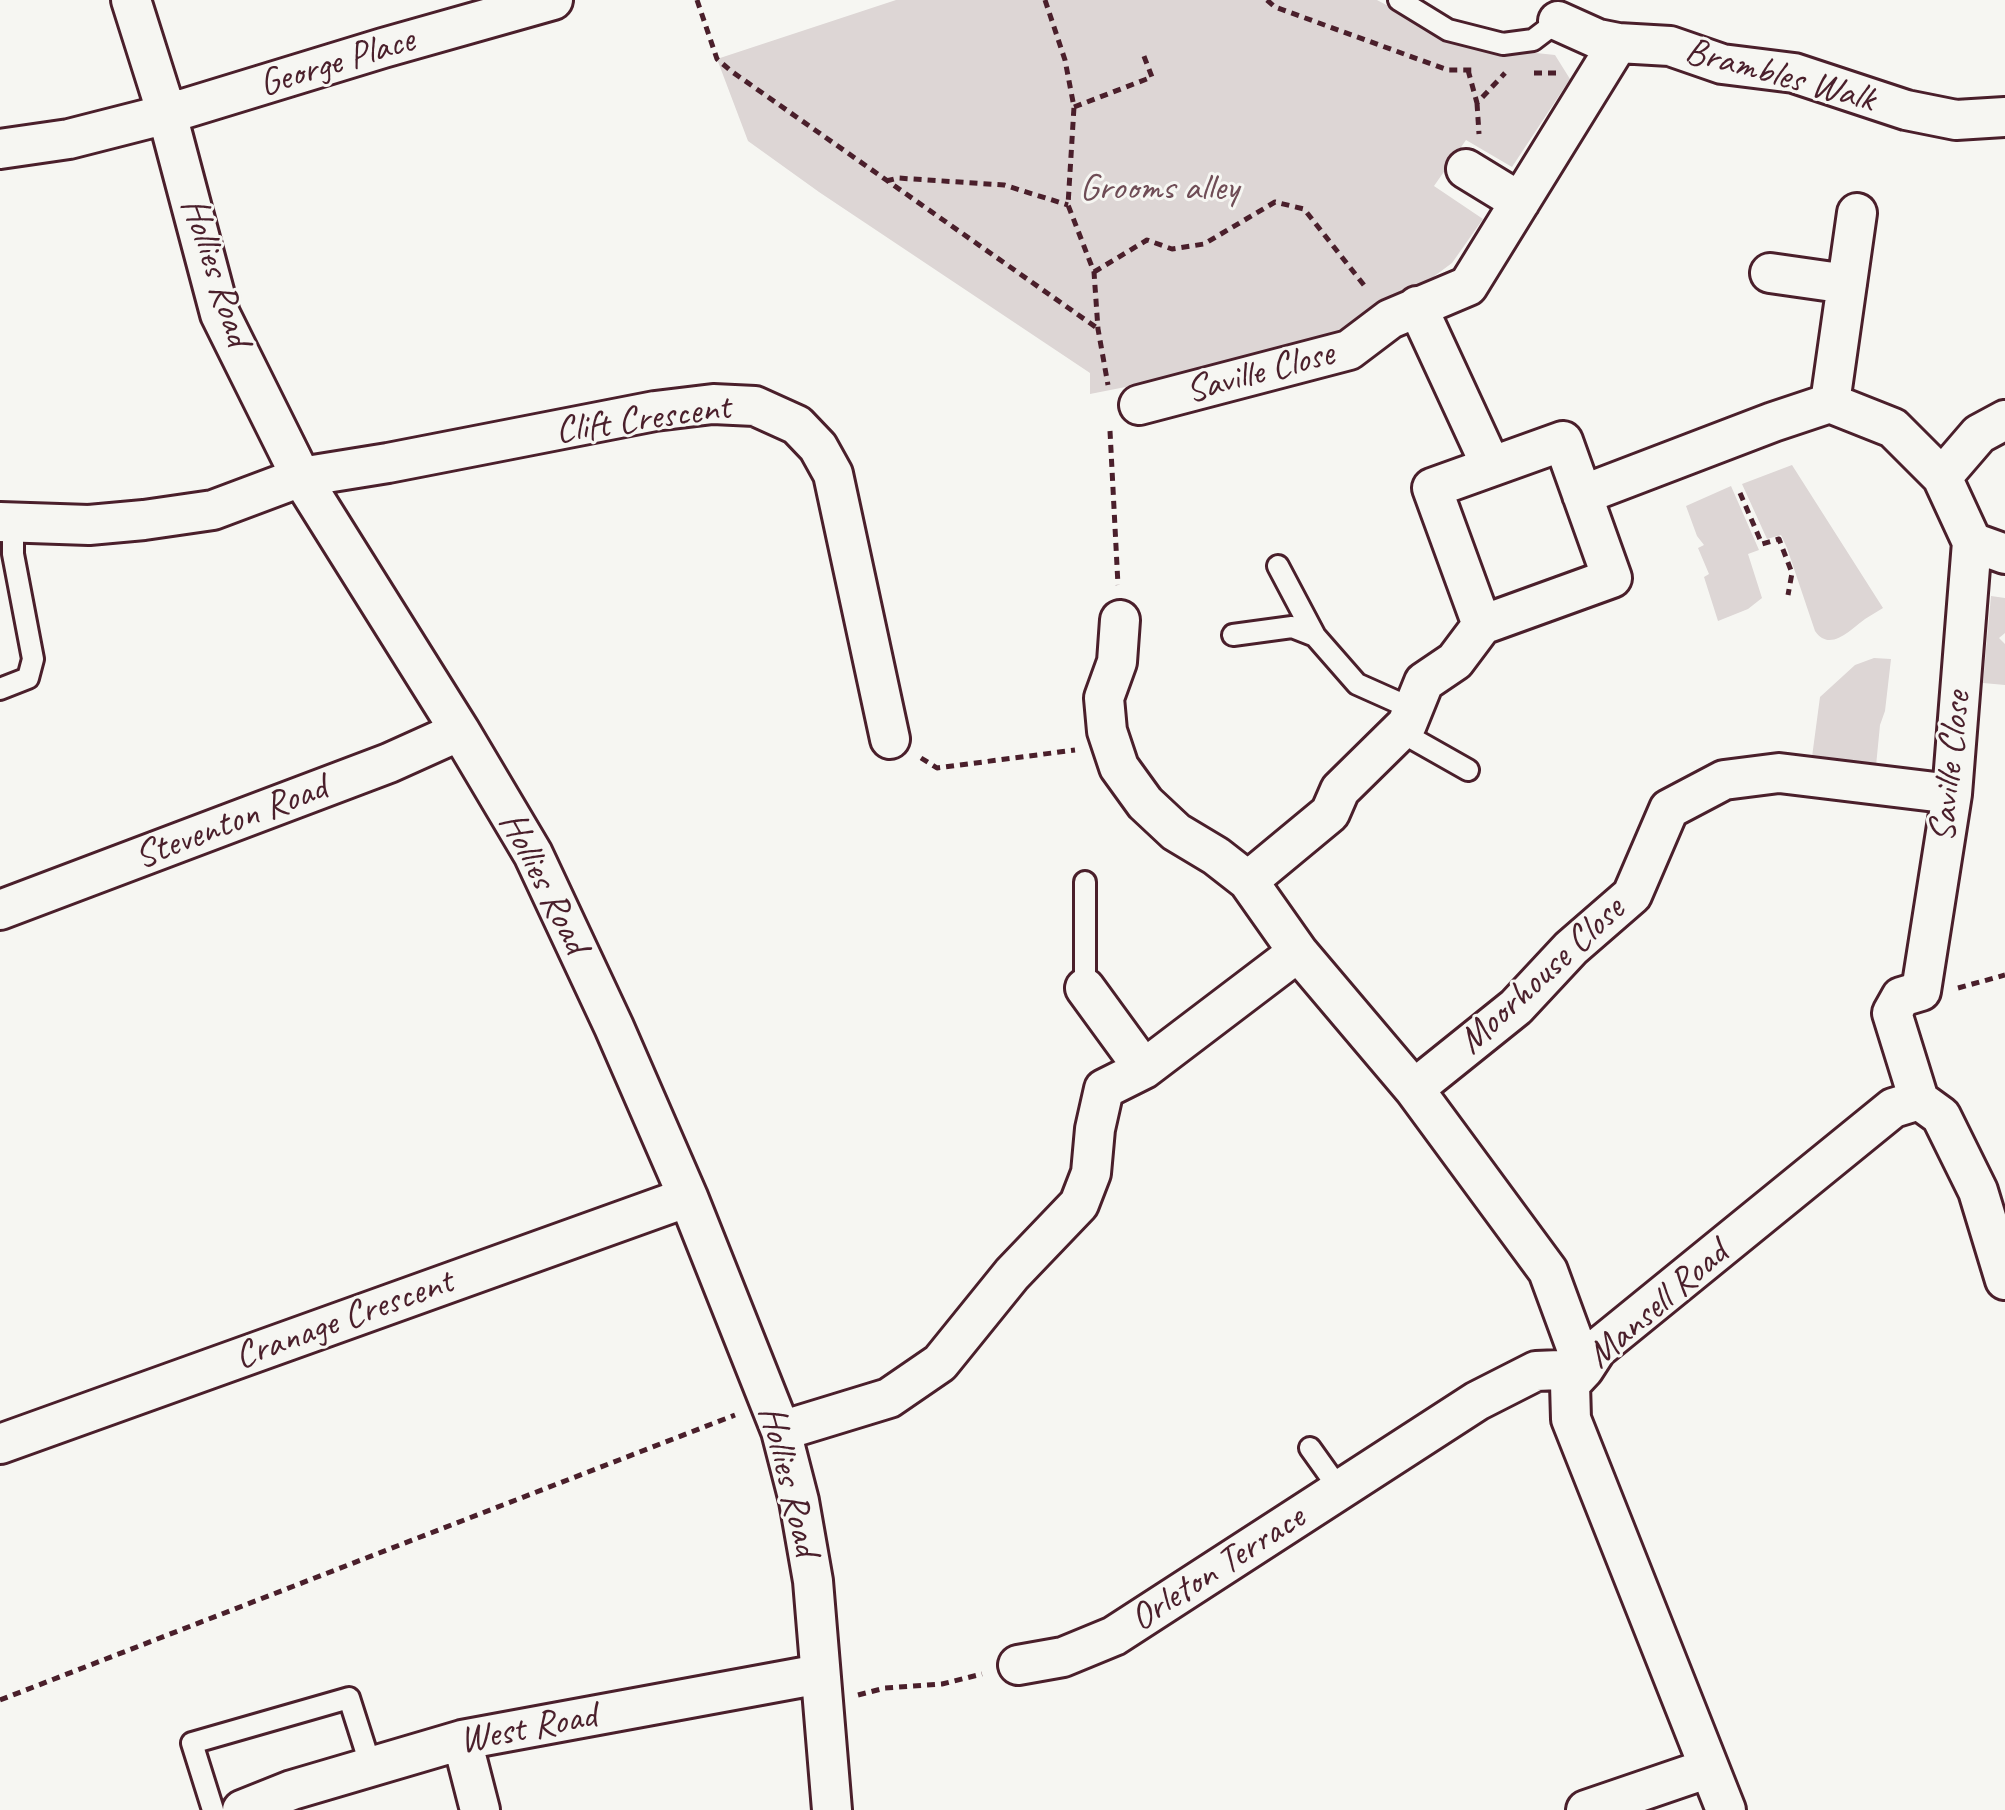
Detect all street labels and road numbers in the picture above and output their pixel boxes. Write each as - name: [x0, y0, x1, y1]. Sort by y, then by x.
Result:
- street label: George Place: [254, 18, 420, 108]
- street label: Brambles Walk: [1680, 29, 1880, 123]
- street label: Hollies Road: [170, 192, 260, 352]
- street label: Saville Close: [1181, 331, 1339, 415]
- street label: Clift Crescent: [553, 385, 733, 455]
- street label: Saville Close: [1920, 689, 1982, 845]
- street label: Steventon Road: [128, 766, 334, 880]
- street label: Hollies Road: [488, 805, 598, 961]
- street label: Moorhouse Close: [1450, 888, 1634, 1064]
- street label: Mansell Road: [1578, 1231, 1738, 1379]
- street label: Cranage Crescent: [229, 1259, 459, 1381]
- street label: Hollies Road: [747, 1401, 829, 1561]
- street label: Orleton Terrace: [1122, 1496, 1314, 1642]
- street label: West Road: [456, 1693, 600, 1765]

